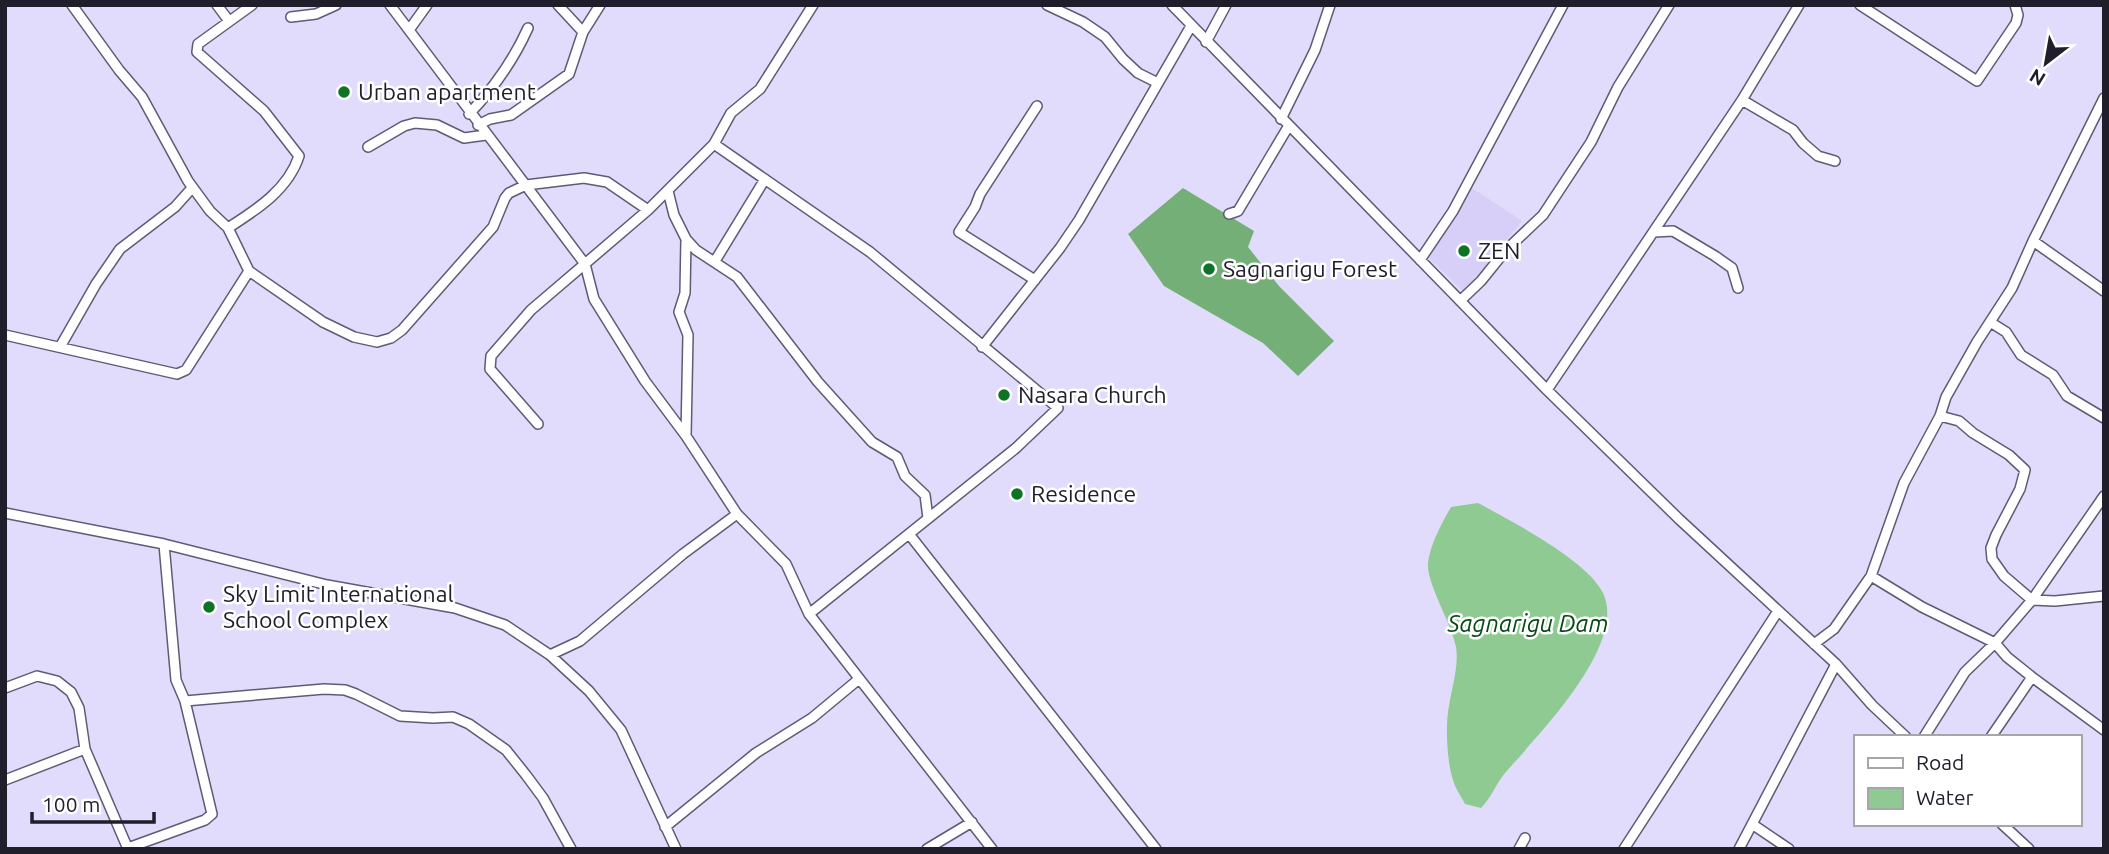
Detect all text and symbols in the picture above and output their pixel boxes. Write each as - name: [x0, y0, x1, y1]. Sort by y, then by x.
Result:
- north arrow: [2011, 28, 2081, 98]
- text: N: [2025, 64, 2049, 91]
- place label: Urban apartment: [358, 79, 536, 104]
- marker: Urban apartment: [336, 84, 352, 100]
- place label: ZEN: [1478, 238, 1520, 263]
- marker: ZEN: [1456, 243, 1472, 259]
- place label: Sagnarigu Forest: [1223, 256, 1397, 281]
- marker: Sagnarigu Forest: [1201, 261, 1217, 277]
- place label: Nasara Church: [1018, 382, 1167, 407]
- marker: Nasara Church: [996, 387, 1012, 403]
- place label: Residence: [1031, 481, 1136, 506]
- marker: Residence: [1009, 486, 1025, 502]
- place label: Sky Limit International School Complex: [223, 581, 454, 632]
- marker: Sky Limit International School Complex: [201, 599, 217, 615]
- water label: Sagnarigu Dam: [1447, 610, 1608, 637]
- legend: [1854, 735, 2081, 826]
- text: Road: [1916, 750, 1964, 774]
- scale bar: [32, 780, 154, 824]
- text: Water: [1916, 785, 1974, 809]
- text: 100 m: [42, 792, 100, 816]

